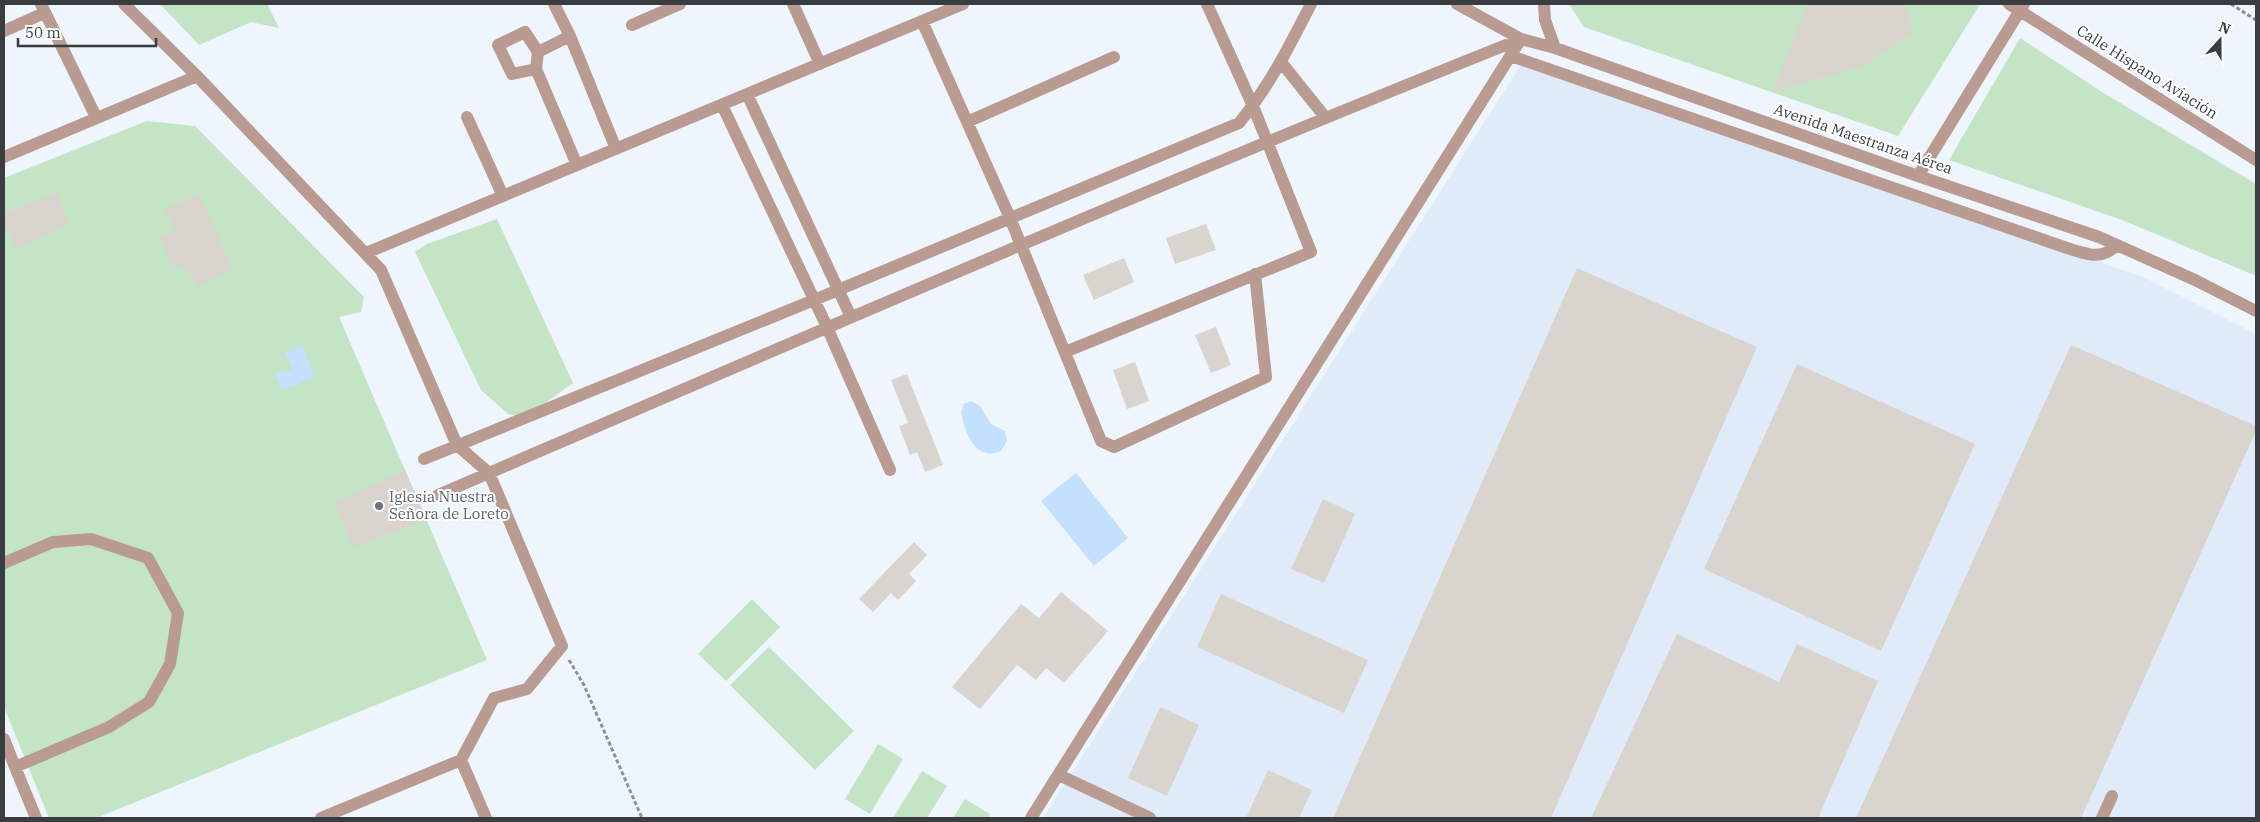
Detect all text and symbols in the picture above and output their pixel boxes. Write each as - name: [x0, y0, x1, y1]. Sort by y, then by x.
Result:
- scale bar: [18, 15, 155, 47]
- north arrow: [2195, 15, 2245, 65]
- text: N: [2216, 17, 2233, 38]
- street label: Calle Hispano Aviación: [2073, 20, 2222, 123]
- text: 50 m: [25, 23, 61, 42]
- street label: Avenida Maestranza Aérea: [1771, 99, 1955, 178]
- place label: Iglesia Nuestra Señora de Loreto: [389, 487, 509, 523]
- marker: Iglesia Nuestra Señora de Loreto: [373, 500, 385, 512]

